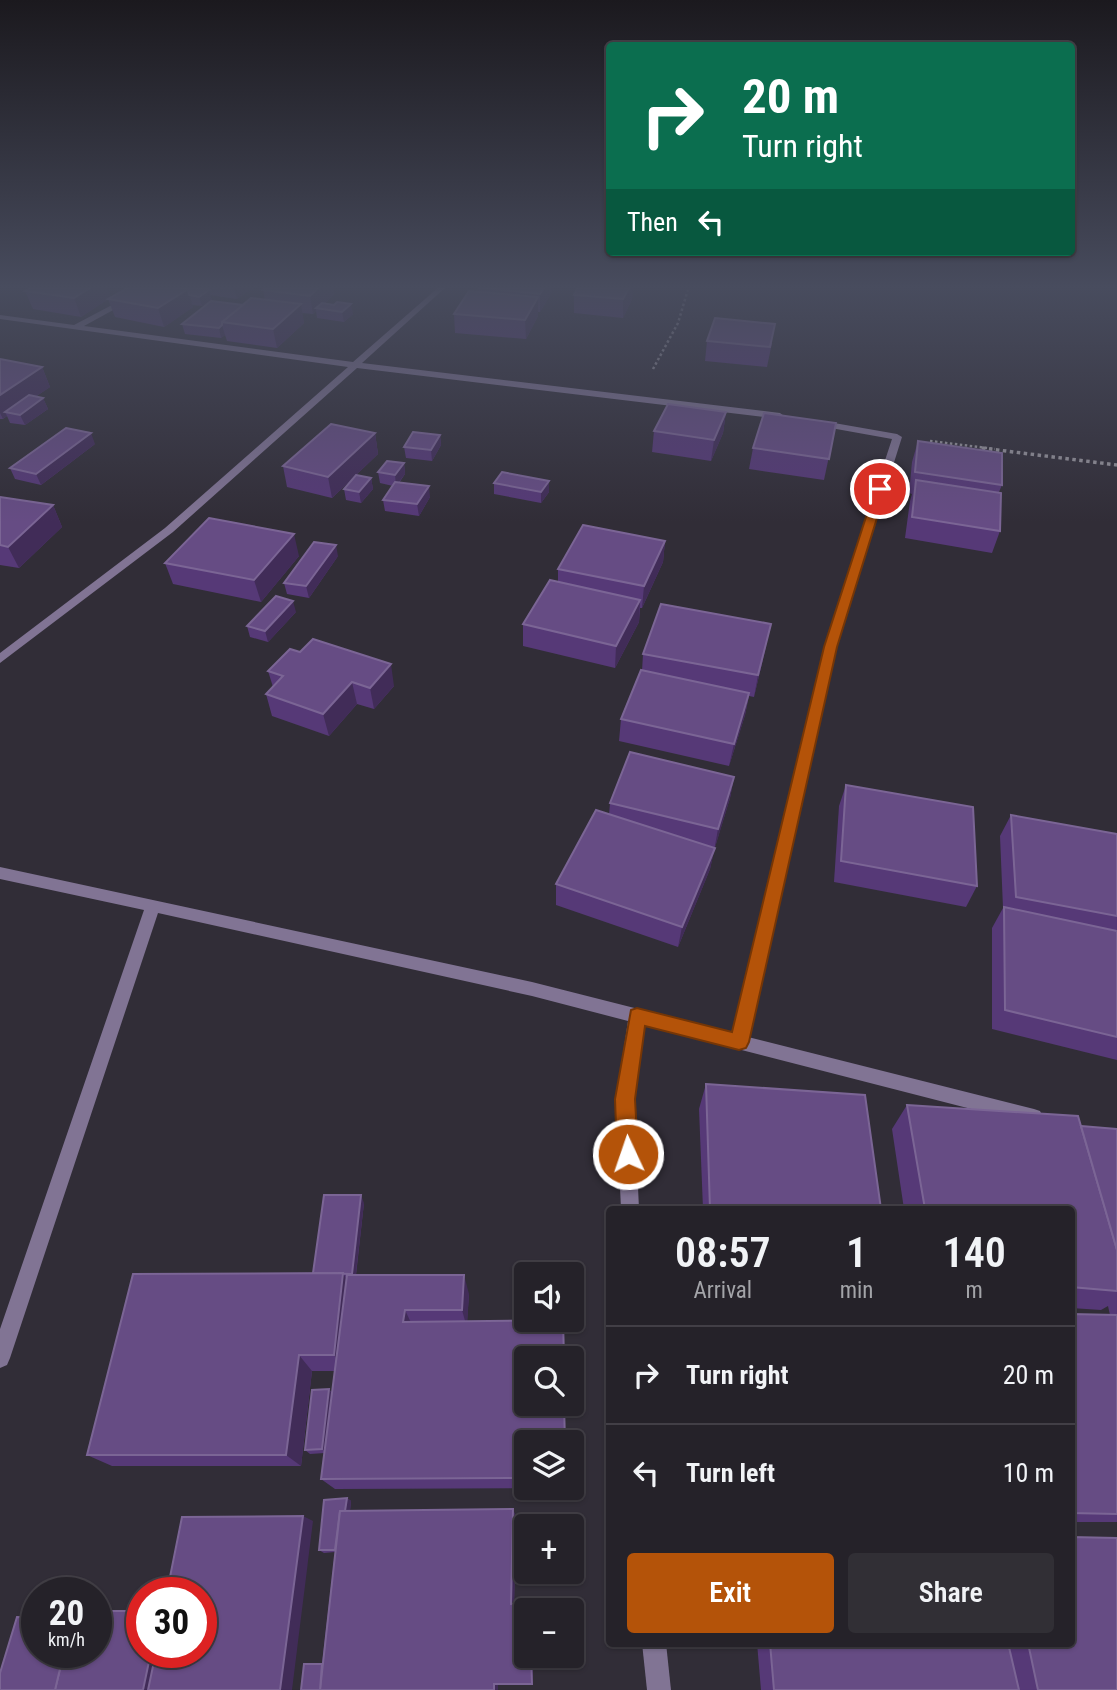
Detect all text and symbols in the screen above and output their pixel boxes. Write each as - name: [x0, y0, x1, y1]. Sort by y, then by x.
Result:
- text: 20 m: [742, 68, 839, 125]
- icon: right: [627, 70, 718, 161]
- text: Turn right: [742, 127, 863, 165]
- icon: left: [692, 203, 730, 241]
- text: Then: [627, 207, 678, 237]
- pin: [850, 459, 910, 519]
- icon: arrive: [861, 470, 899, 508]
- position arrow: [591, 1117, 665, 1191]
- text: 08:57: [675, 1228, 771, 1277]
- text: 1: [846, 1228, 867, 1277]
- text: 140: [943, 1228, 1006, 1277]
- map controls: [514, 1262, 584, 1668]
- button: sound: [514, 1262, 584, 1332]
- text: Arrival: [694, 1277, 752, 1304]
- text: min: [840, 1277, 873, 1304]
- text: m: [966, 1277, 983, 1304]
- button: search: [514, 1346, 584, 1416]
- icon: right: [627, 1356, 665, 1394]
- text: Turn right: [686, 1360, 788, 1390]
- text: 20 m: [1003, 1360, 1054, 1390]
- button: layers: [514, 1430, 584, 1500]
- icon: left: [627, 1454, 665, 1492]
- text: Turn left: [686, 1458, 775, 1488]
- text: 10 m: [1003, 1458, 1054, 1488]
- button: +: [514, 1514, 584, 1584]
- button: Exit: [627, 1553, 834, 1633]
- button: Share: [848, 1553, 1054, 1633]
- speed limit sign: 30: [126, 1577, 217, 1668]
- text: 20: [49, 1593, 84, 1634]
- button: −: [514, 1598, 584, 1668]
- text: km/h: [48, 1629, 85, 1650]

